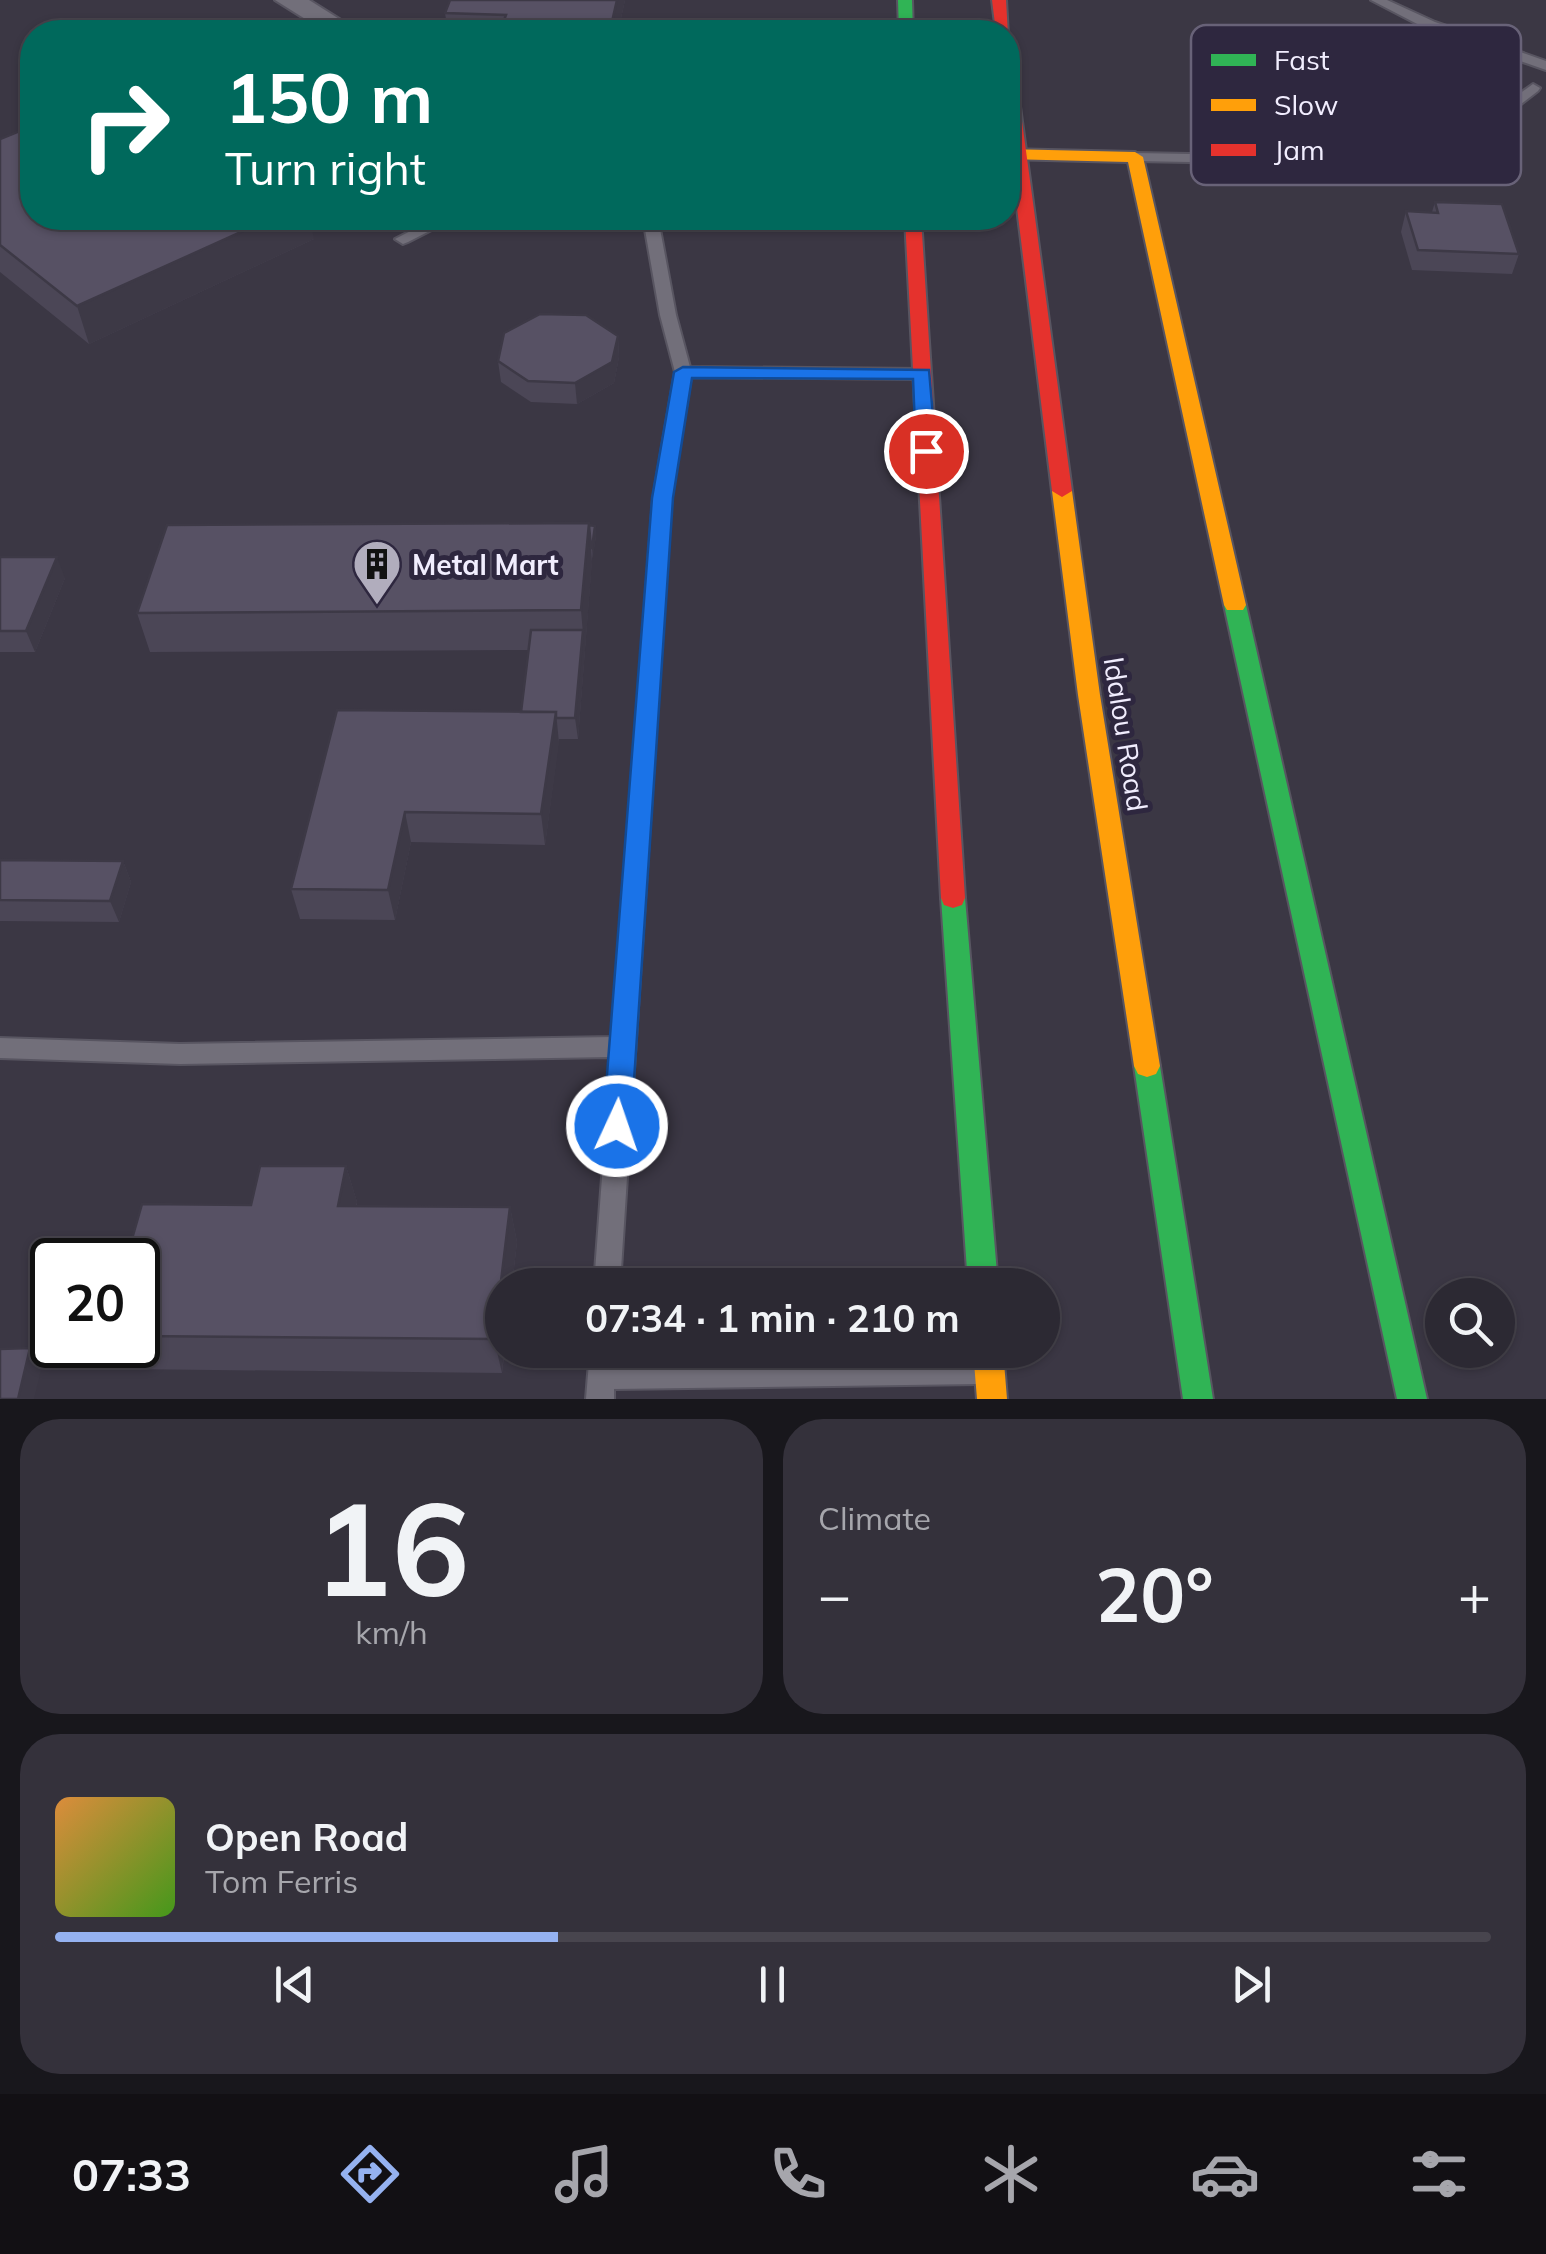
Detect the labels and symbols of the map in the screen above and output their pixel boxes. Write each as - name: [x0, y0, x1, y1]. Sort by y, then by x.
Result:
- legend: [1191, 25, 1521, 185]
- text: Fast: [1274, 42, 1330, 77]
- text: Slow: [1274, 87, 1338, 122]
- text: Jam: [1274, 132, 1325, 167]
- pin: [884, 409, 969, 494]
- building icon: Metal Mart: [351, 538, 403, 606]
- place label: Metal Mart: [412, 547, 559, 582]
- street label: Idalou Road: [1097, 654, 1155, 814]
- position arrow: [565, 1074, 669, 1178]
- speed limit sign: 20: [30, 1238, 160, 1368]

